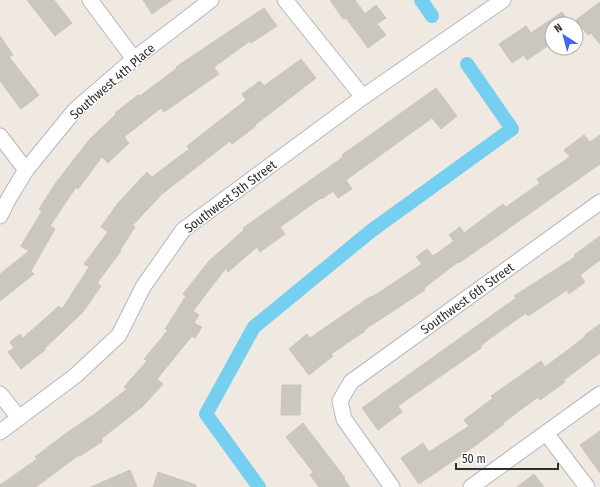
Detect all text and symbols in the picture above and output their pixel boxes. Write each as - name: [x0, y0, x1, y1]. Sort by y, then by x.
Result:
- north arrow: [544, 16, 584, 56]
- text: N: [552, 21, 565, 36]
- street label: Southwest 4th Place: [67, 40, 158, 122]
- street label: Southwest 5th Street: [181, 157, 280, 236]
- street label: Southwest 6th Street: [418, 259, 517, 337]
- scale bar: [456, 445, 558, 471]
- text: 50 m: [462, 452, 486, 466]

